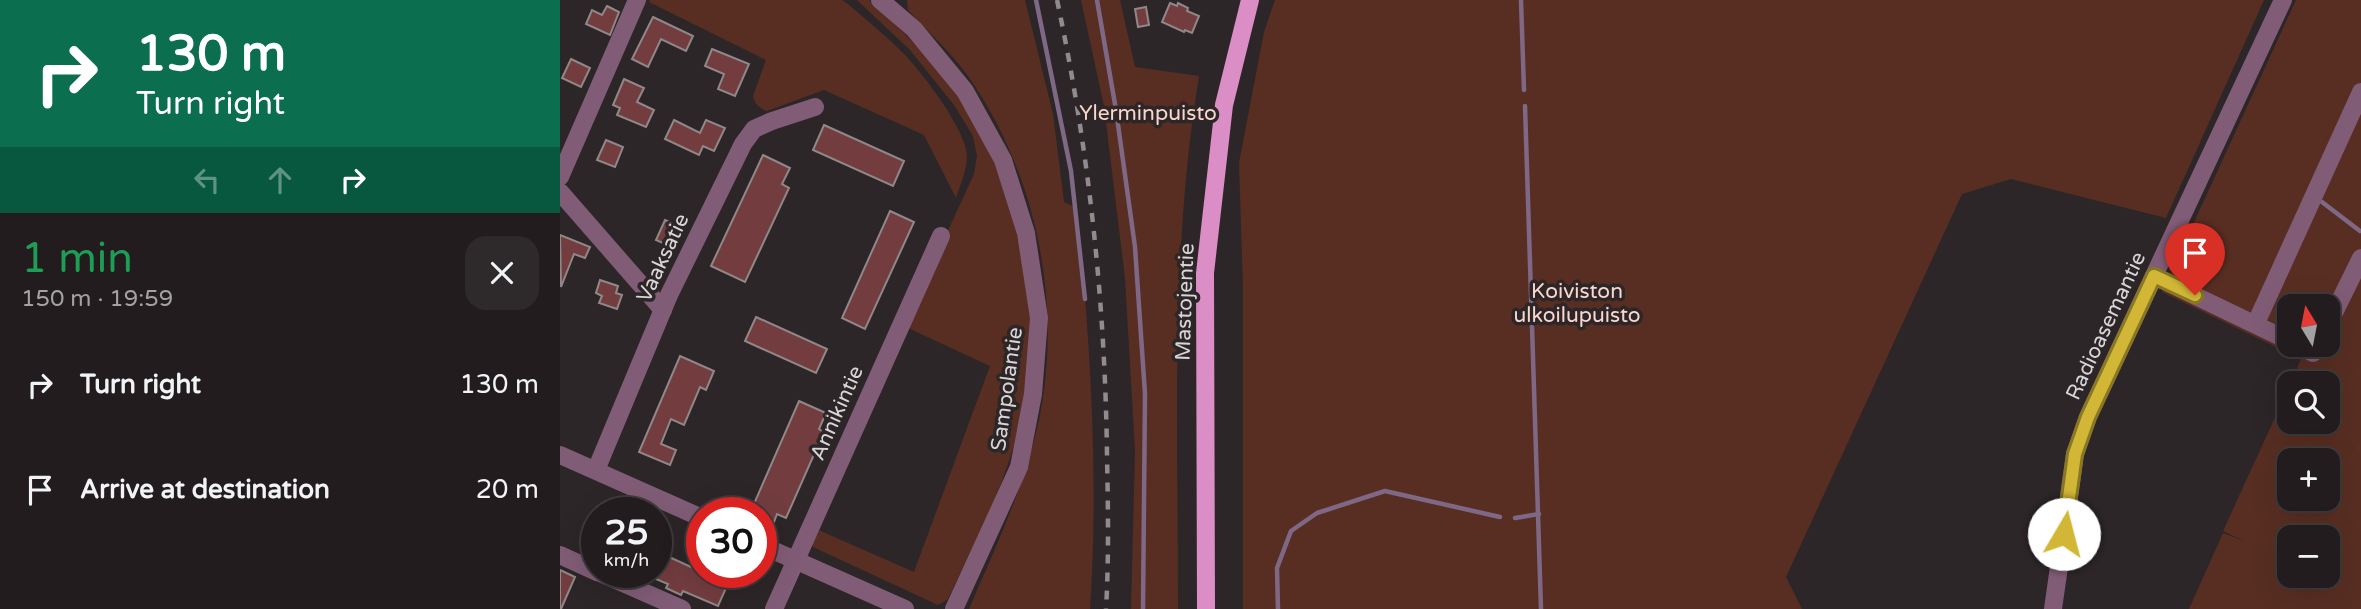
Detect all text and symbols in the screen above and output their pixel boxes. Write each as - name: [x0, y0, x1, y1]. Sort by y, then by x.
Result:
- text: 130 m: [136, 25, 286, 84]
- icon: right: [21, 28, 112, 119]
- text: Turn right: [136, 85, 285, 123]
- park label: Ylerminpuisto: [1079, 101, 1217, 126]
- icon: left: [188, 161, 226, 199]
- icon: ahead: [261, 161, 299, 199]
- icon: right: [334, 161, 372, 199]
- street label: Vaaksatie: [632, 210, 694, 306]
- pin: [2165, 223, 2225, 295]
- text: 1 min: [21, 233, 133, 284]
- icon: arrive: [2176, 234, 2214, 272]
- button: close: [465, 236, 539, 310]
- street label: Mastojentie: [1170, 243, 1200, 361]
- street label: Radioasemantie: [2061, 248, 2151, 404]
- park label: Koiviston ulkoilupuisto: [1513, 279, 1641, 328]
- text: 150 m · 19:59: [21, 285, 173, 313]
- north arrow: [2277, 294, 2340, 357]
- map controls: [2277, 294, 2340, 588]
- street label: Sampolantie: [986, 325, 1028, 453]
- street label: Annikintie: [805, 362, 869, 464]
- icon: right: [21, 366, 59, 404]
- text: Turn right: [80, 369, 201, 400]
- text: 130 m: [459, 369, 539, 400]
- button: search: [2277, 371, 2340, 434]
- button: +: [2277, 448, 2340, 511]
- icon: arrive: [21, 471, 59, 509]
- text: Arrive at destination: [80, 474, 330, 505]
- text: 20 m: [476, 474, 539, 505]
- speed limit sign: 30: [686, 497, 777, 588]
- position arrow: [2027, 497, 2101, 571]
- text: 25: [605, 512, 648, 554]
- button: −: [2277, 525, 2340, 588]
- text: km/h: [604, 549, 649, 571]

